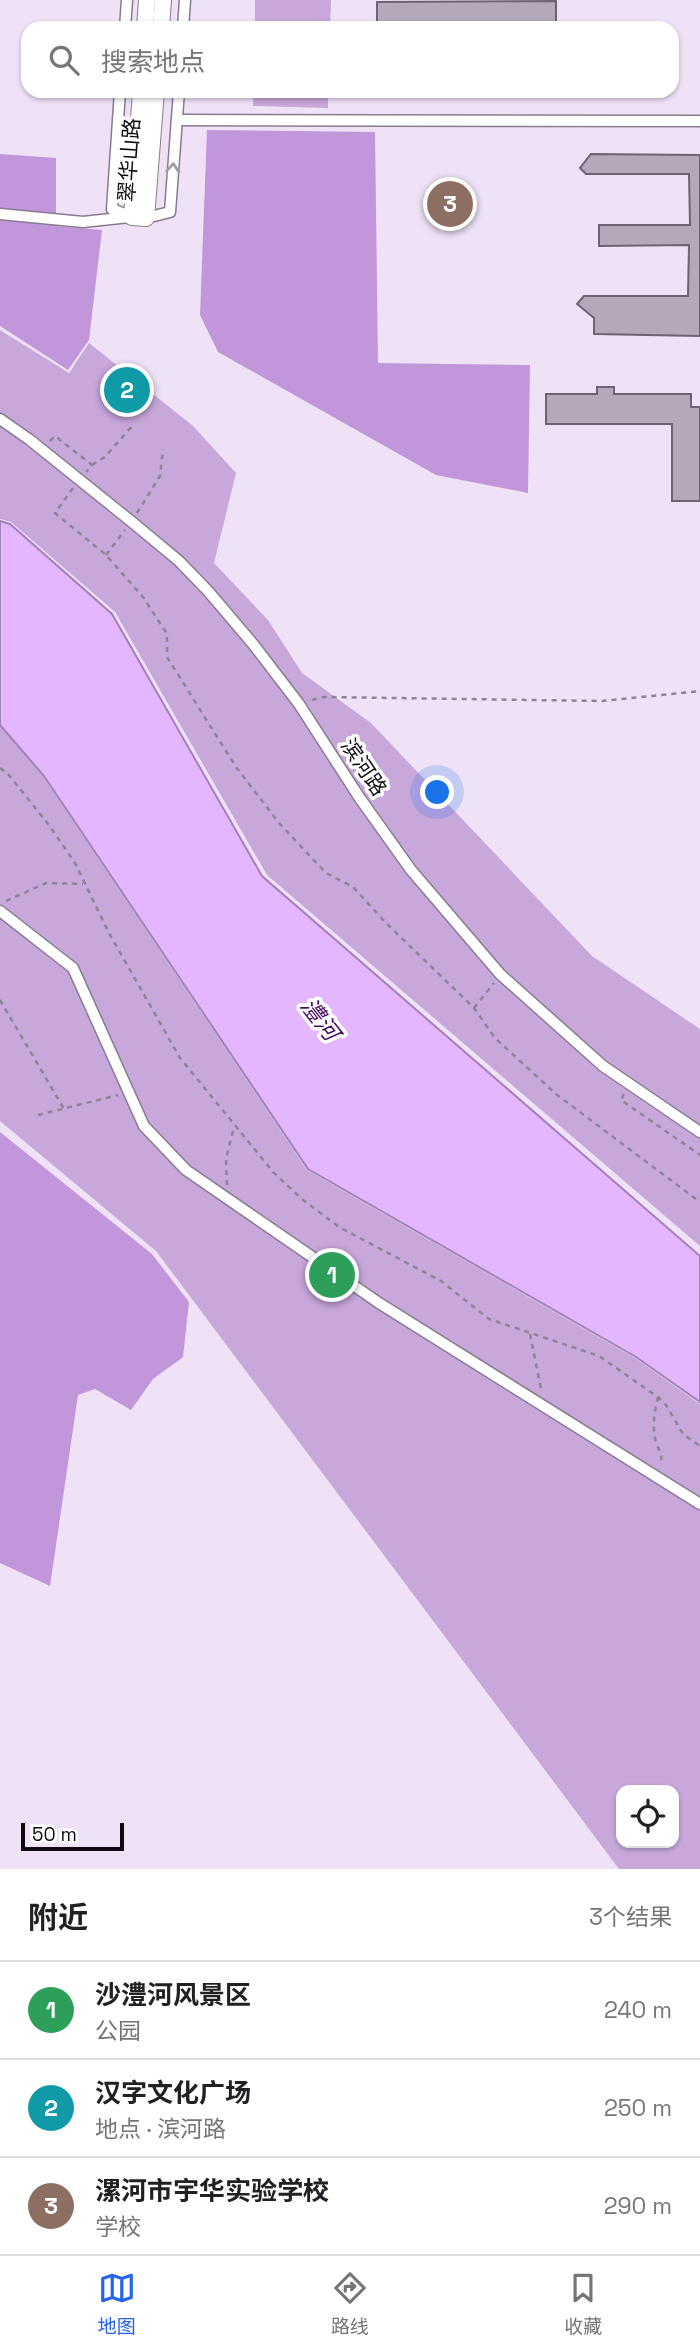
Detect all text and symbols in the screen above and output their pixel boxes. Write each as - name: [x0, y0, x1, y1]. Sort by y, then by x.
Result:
- search box: [21, 21, 679, 98]
- icon: search: [45, 41, 83, 79]
- text: 搜索地点: [101, 45, 205, 79]
- street label: 翠华山路: [113, 117, 145, 203]
- one-way arrow: [165, 163, 180, 174]
- pin: 3: [427, 178, 473, 230]
- pin: 2: [104, 364, 150, 416]
- street label: 滨河路: [335, 733, 393, 801]
- your location: [420, 775, 454, 809]
- water label: 澧河: [294, 992, 348, 1050]
- pin: 1: [309, 1249, 355, 1301]
- map controls: [616, 1785, 679, 1848]
- button: locate: [616, 1785, 679, 1848]
- scale bar: [21, 1820, 124, 1852]
- text: 50 m: [32, 1822, 77, 1847]
- text: 附近: [28, 1898, 88, 1937]
- text: 3个结果: [589, 1902, 672, 1932]
- text: 沙澧河风景区: [95, 1978, 251, 2012]
- text: 1: [46, 1995, 56, 2025]
- text: 240 m: [604, 1995, 672, 2025]
- text: 公园: [95, 2016, 141, 2046]
- text: 汉字文化广场: [95, 2076, 251, 2110]
- text: 2: [44, 2093, 58, 2123]
- text: 250 m: [604, 2093, 672, 2123]
- text: 地点 · 滨河路: [95, 2114, 226, 2144]
- text: 漯河市宇华实验学校: [95, 2174, 329, 2208]
- text: 3: [44, 2191, 58, 2221]
- text: 290 m: [604, 2191, 672, 2221]
- text: 学校: [95, 2212, 141, 2242]
- tab: 地图: [98, 2269, 136, 2339]
- tab: 路线: [331, 2269, 369, 2339]
- tab: 收藏: [564, 2269, 602, 2339]

